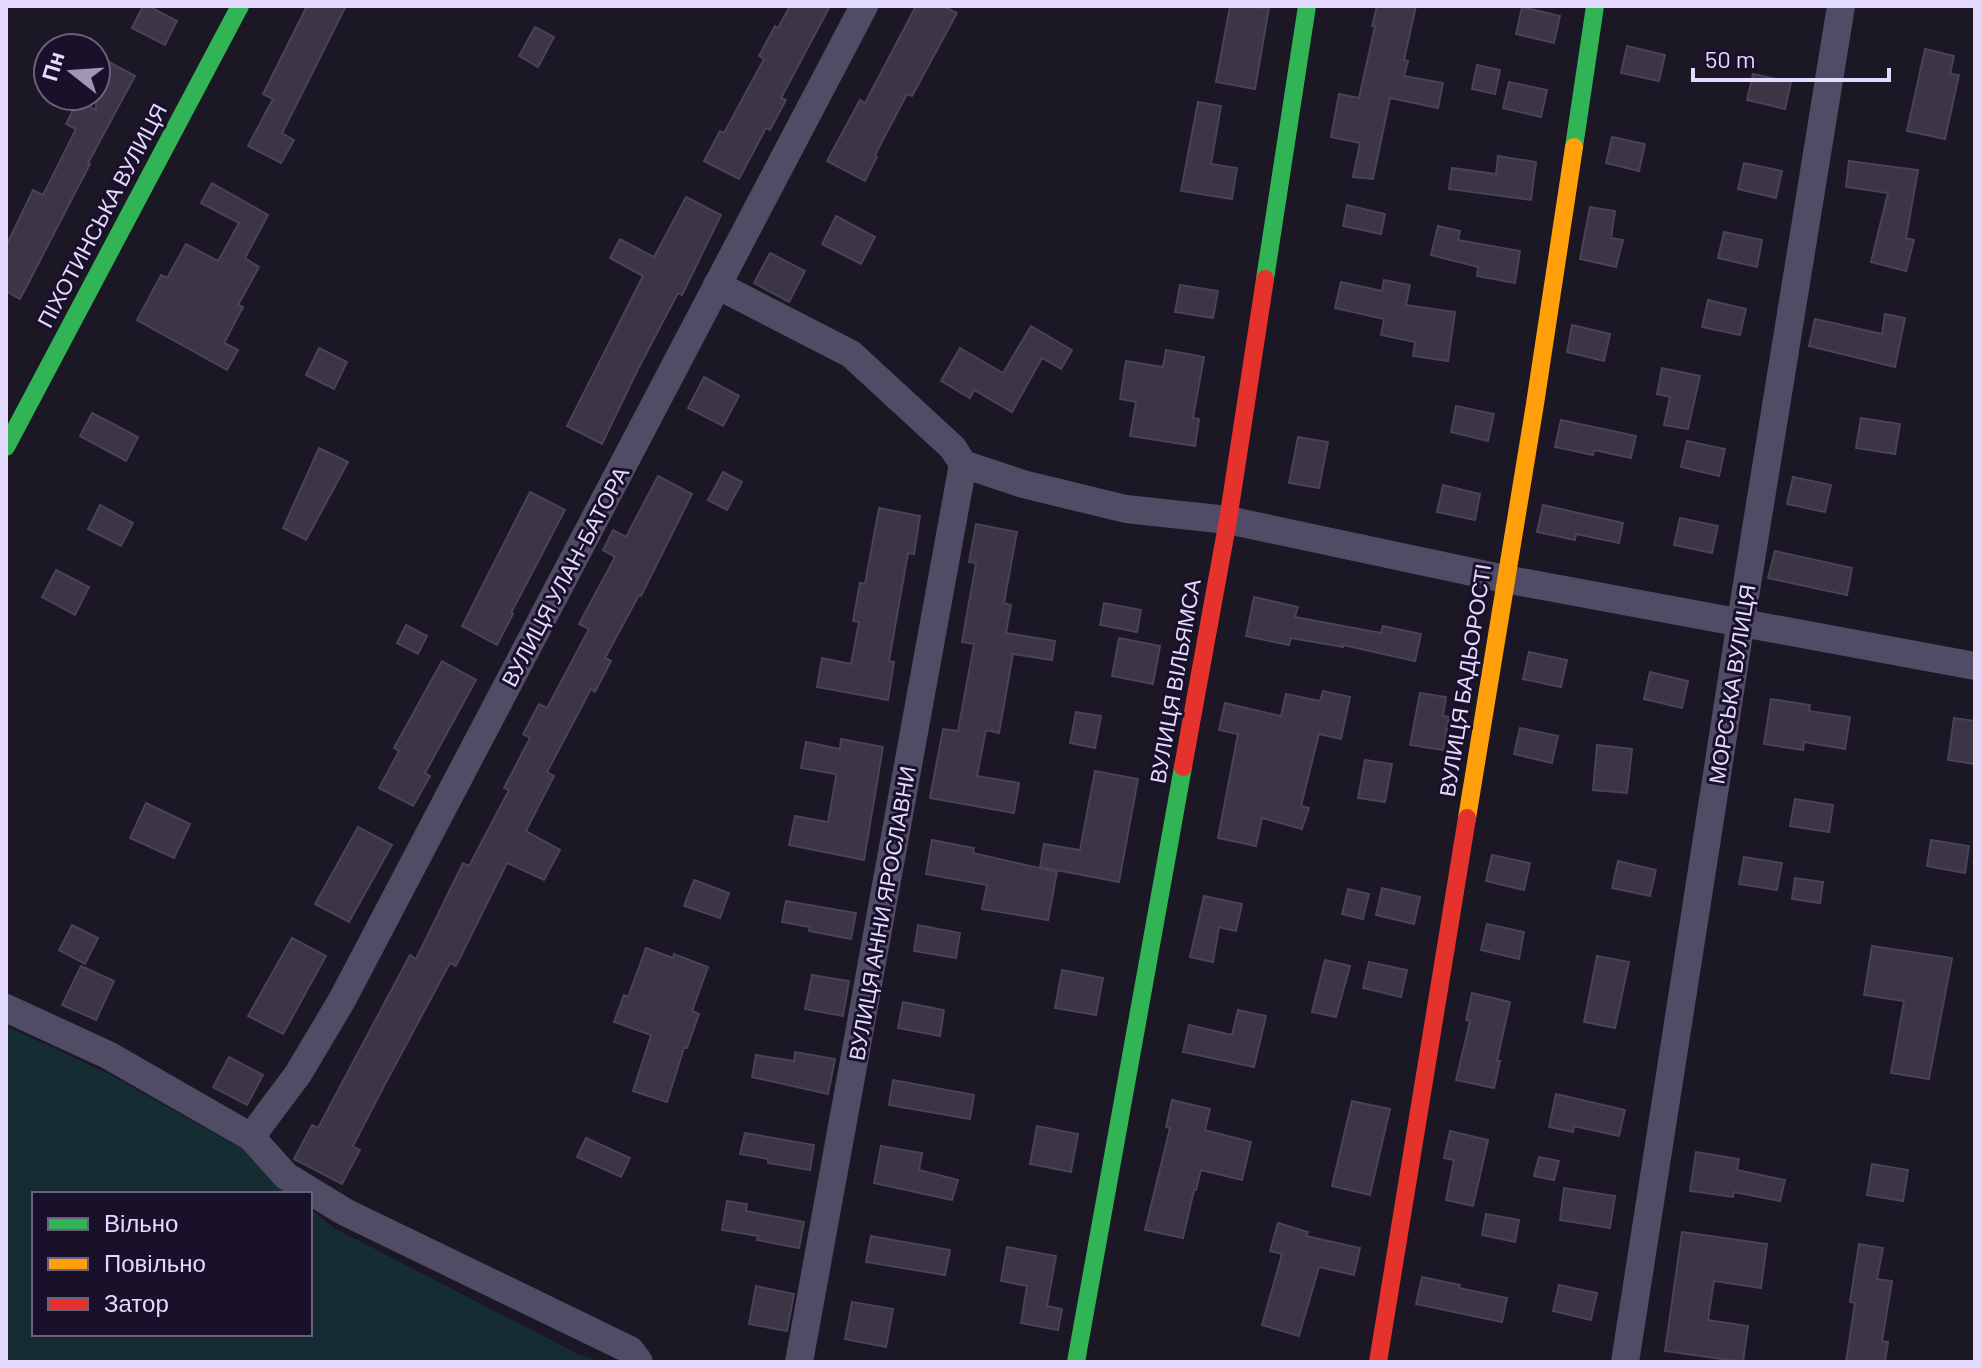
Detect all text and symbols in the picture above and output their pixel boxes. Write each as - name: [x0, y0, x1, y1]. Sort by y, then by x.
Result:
- north arrow: [32, 32, 112, 112]
- scale bar: [1693, 32, 1889, 82]
- text: 50 m: [1705, 44, 1756, 73]
- text: Пн: [35, 48, 69, 84]
- street label: ПІХОТИНСЬКА ВУЛИЦЯ: [31, 99, 172, 332]
- street label: ВУЛИЦЯ УЛАН-БАТОРА: [495, 461, 634, 691]
- street label: ВУЛИЦЯ БАДЬОРОСТІ: [1433, 562, 1496, 798]
- street label: ВУЛИЦЯ ВІЛЬЯМСА: [1143, 577, 1206, 785]
- street label: МОРСЬКА ВУЛИЦЯ: [1702, 582, 1761, 786]
- street label: ВУЛИЦЯ АННИ ЯРОСЛАВНИ: [842, 764, 921, 1062]
- legend: [32, 1192, 312, 1336]
- text: Вільно: [104, 1208, 178, 1237]
- text: Повільно: [104, 1248, 206, 1277]
- text: Затор: [104, 1288, 169, 1317]

